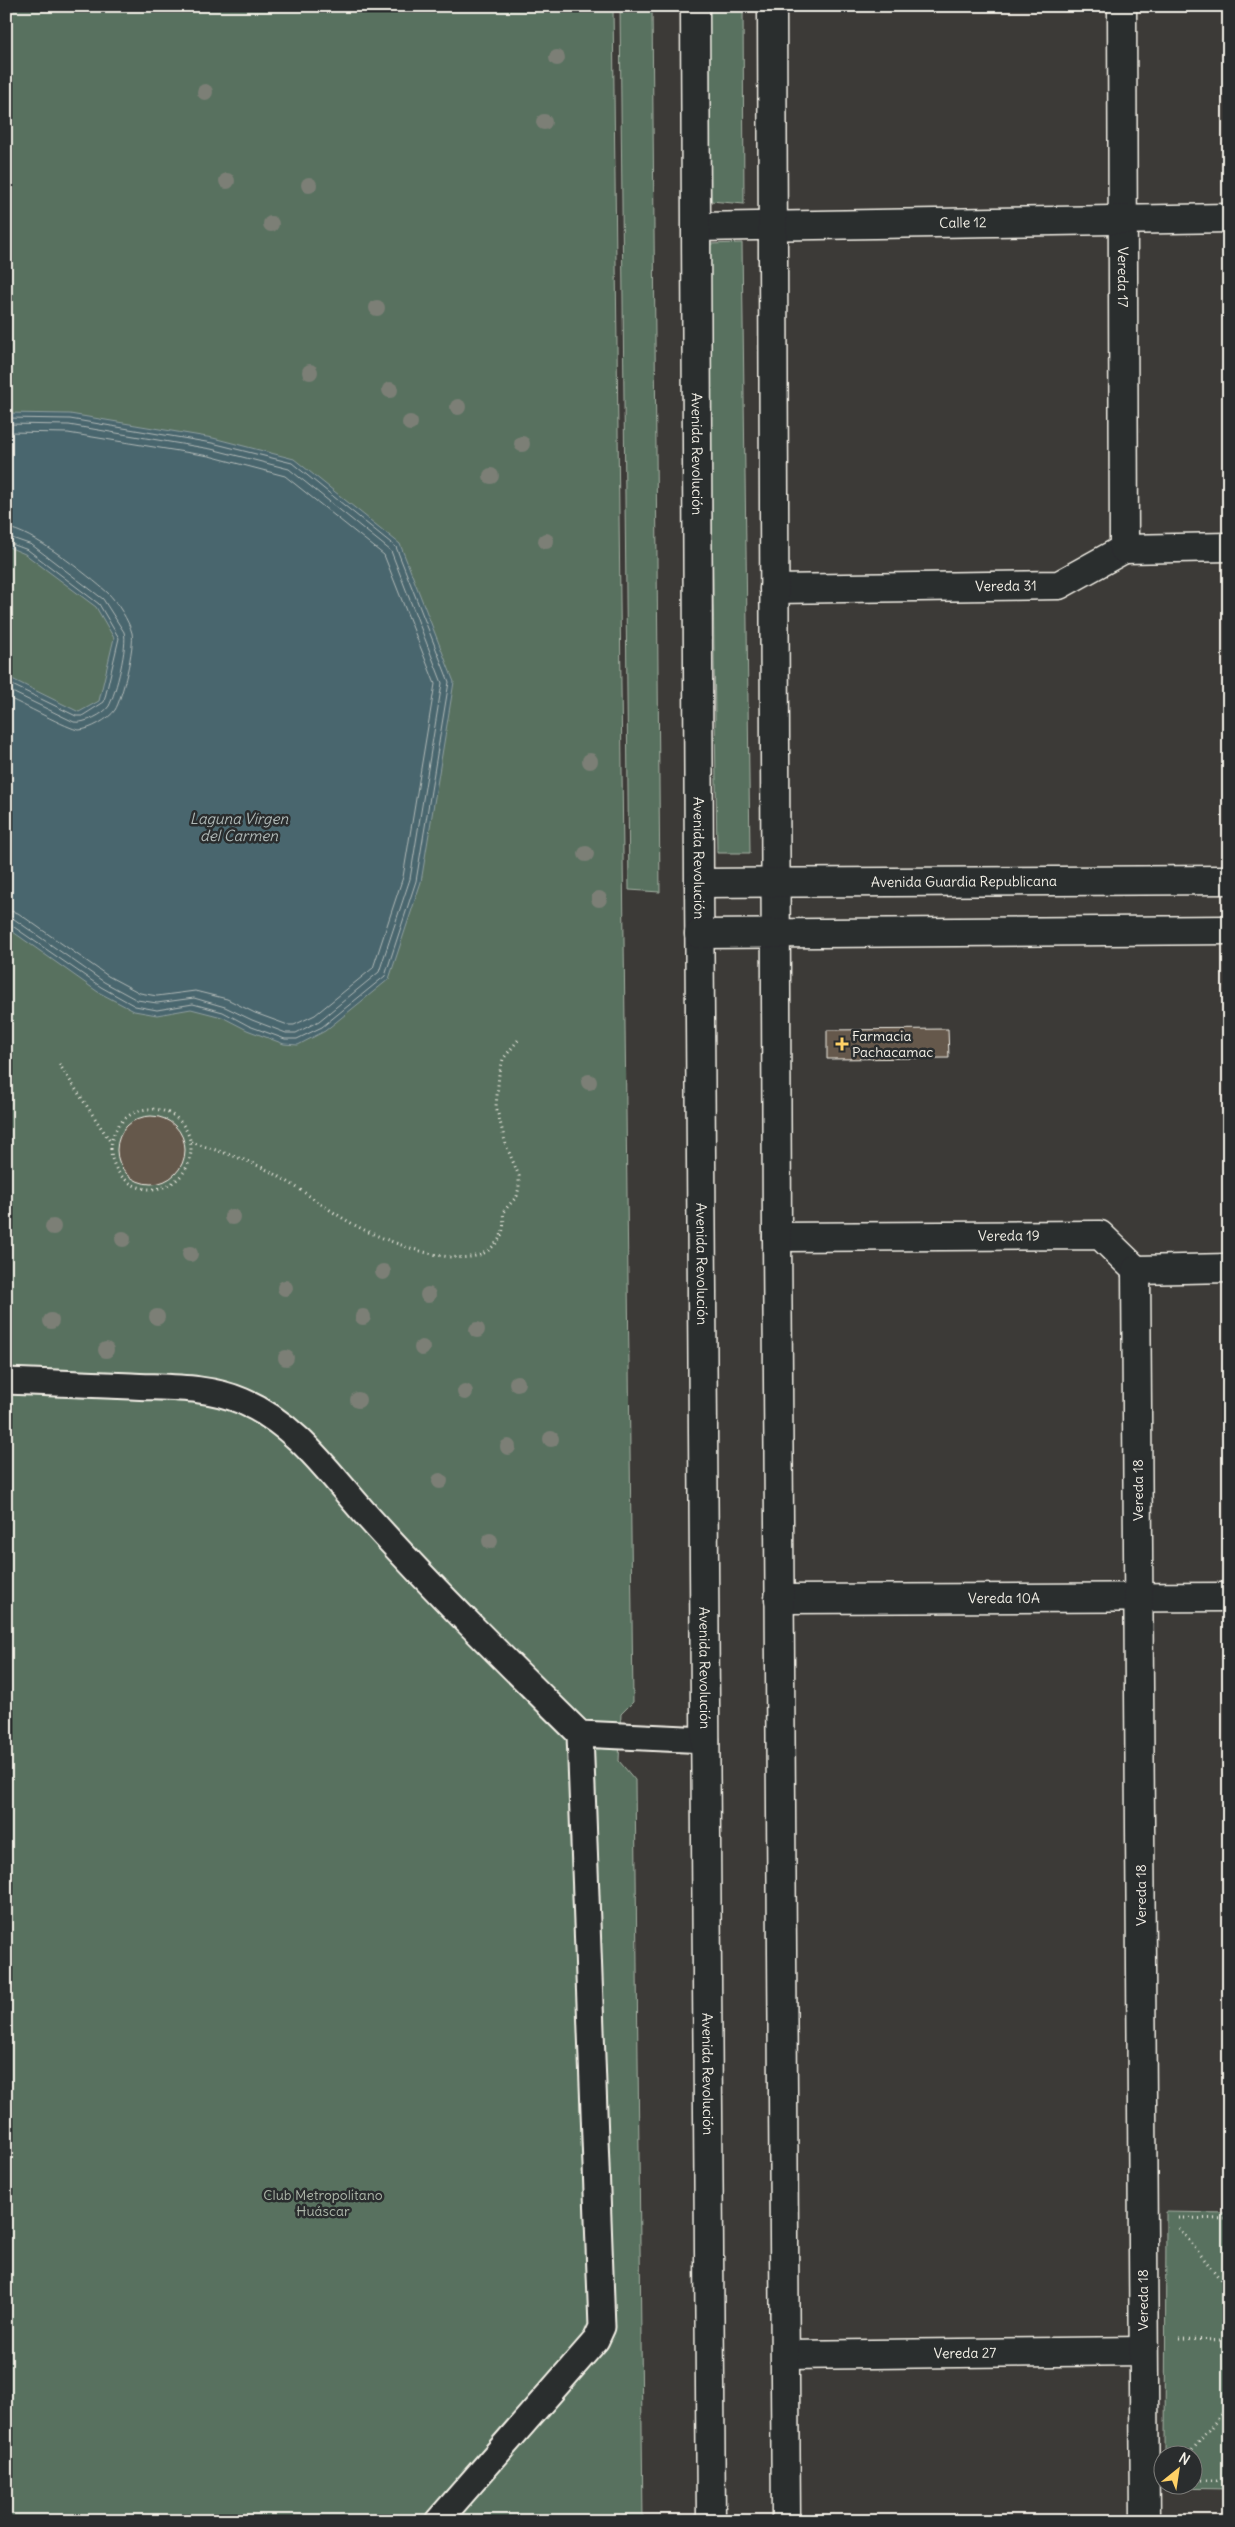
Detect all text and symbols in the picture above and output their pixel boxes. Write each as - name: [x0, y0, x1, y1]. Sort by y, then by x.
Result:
- street label: Calle 12: [939, 213, 987, 232]
- street label: Vereda 17: [1114, 247, 1132, 307]
- street label: Avenida Revolución: [688, 393, 706, 515]
- street label: Vereda 31: [975, 576, 1037, 595]
- street label: Avenida Revolución: [690, 797, 708, 919]
- water label: Laguna Virgen del Carmen: [190, 809, 288, 845]
- street label: Avenida Guardia Republicana: [871, 872, 1057, 891]
- place label: Farmacia Pachacamac: [852, 1027, 933, 1061]
- marker: Farmacia Pachacamac: [836, 1038, 848, 1050]
- street label: Avenida Revolución: [692, 1203, 711, 1325]
- street label: Vereda 19: [978, 1226, 1040, 1245]
- street label: Vereda 18: [1129, 1459, 1147, 1521]
- street label: Vereda 10A: [968, 1589, 1040, 1607]
- street label: Avenida Revolución: [695, 1607, 714, 1729]
- street label: Vereda 18: [1132, 1864, 1150, 1926]
- street label: Avenida Revolución: [698, 2013, 717, 2135]
- park label: Club Metropolitano Huáscar: [263, 2186, 383, 2220]
- street label: Vereda 18: [1134, 2269, 1152, 2331]
- street label: Vereda 27: [934, 2344, 997, 2362]
- north arrow: [1152, 2444, 1202, 2494]
- text: N: [1176, 2449, 1193, 2469]

